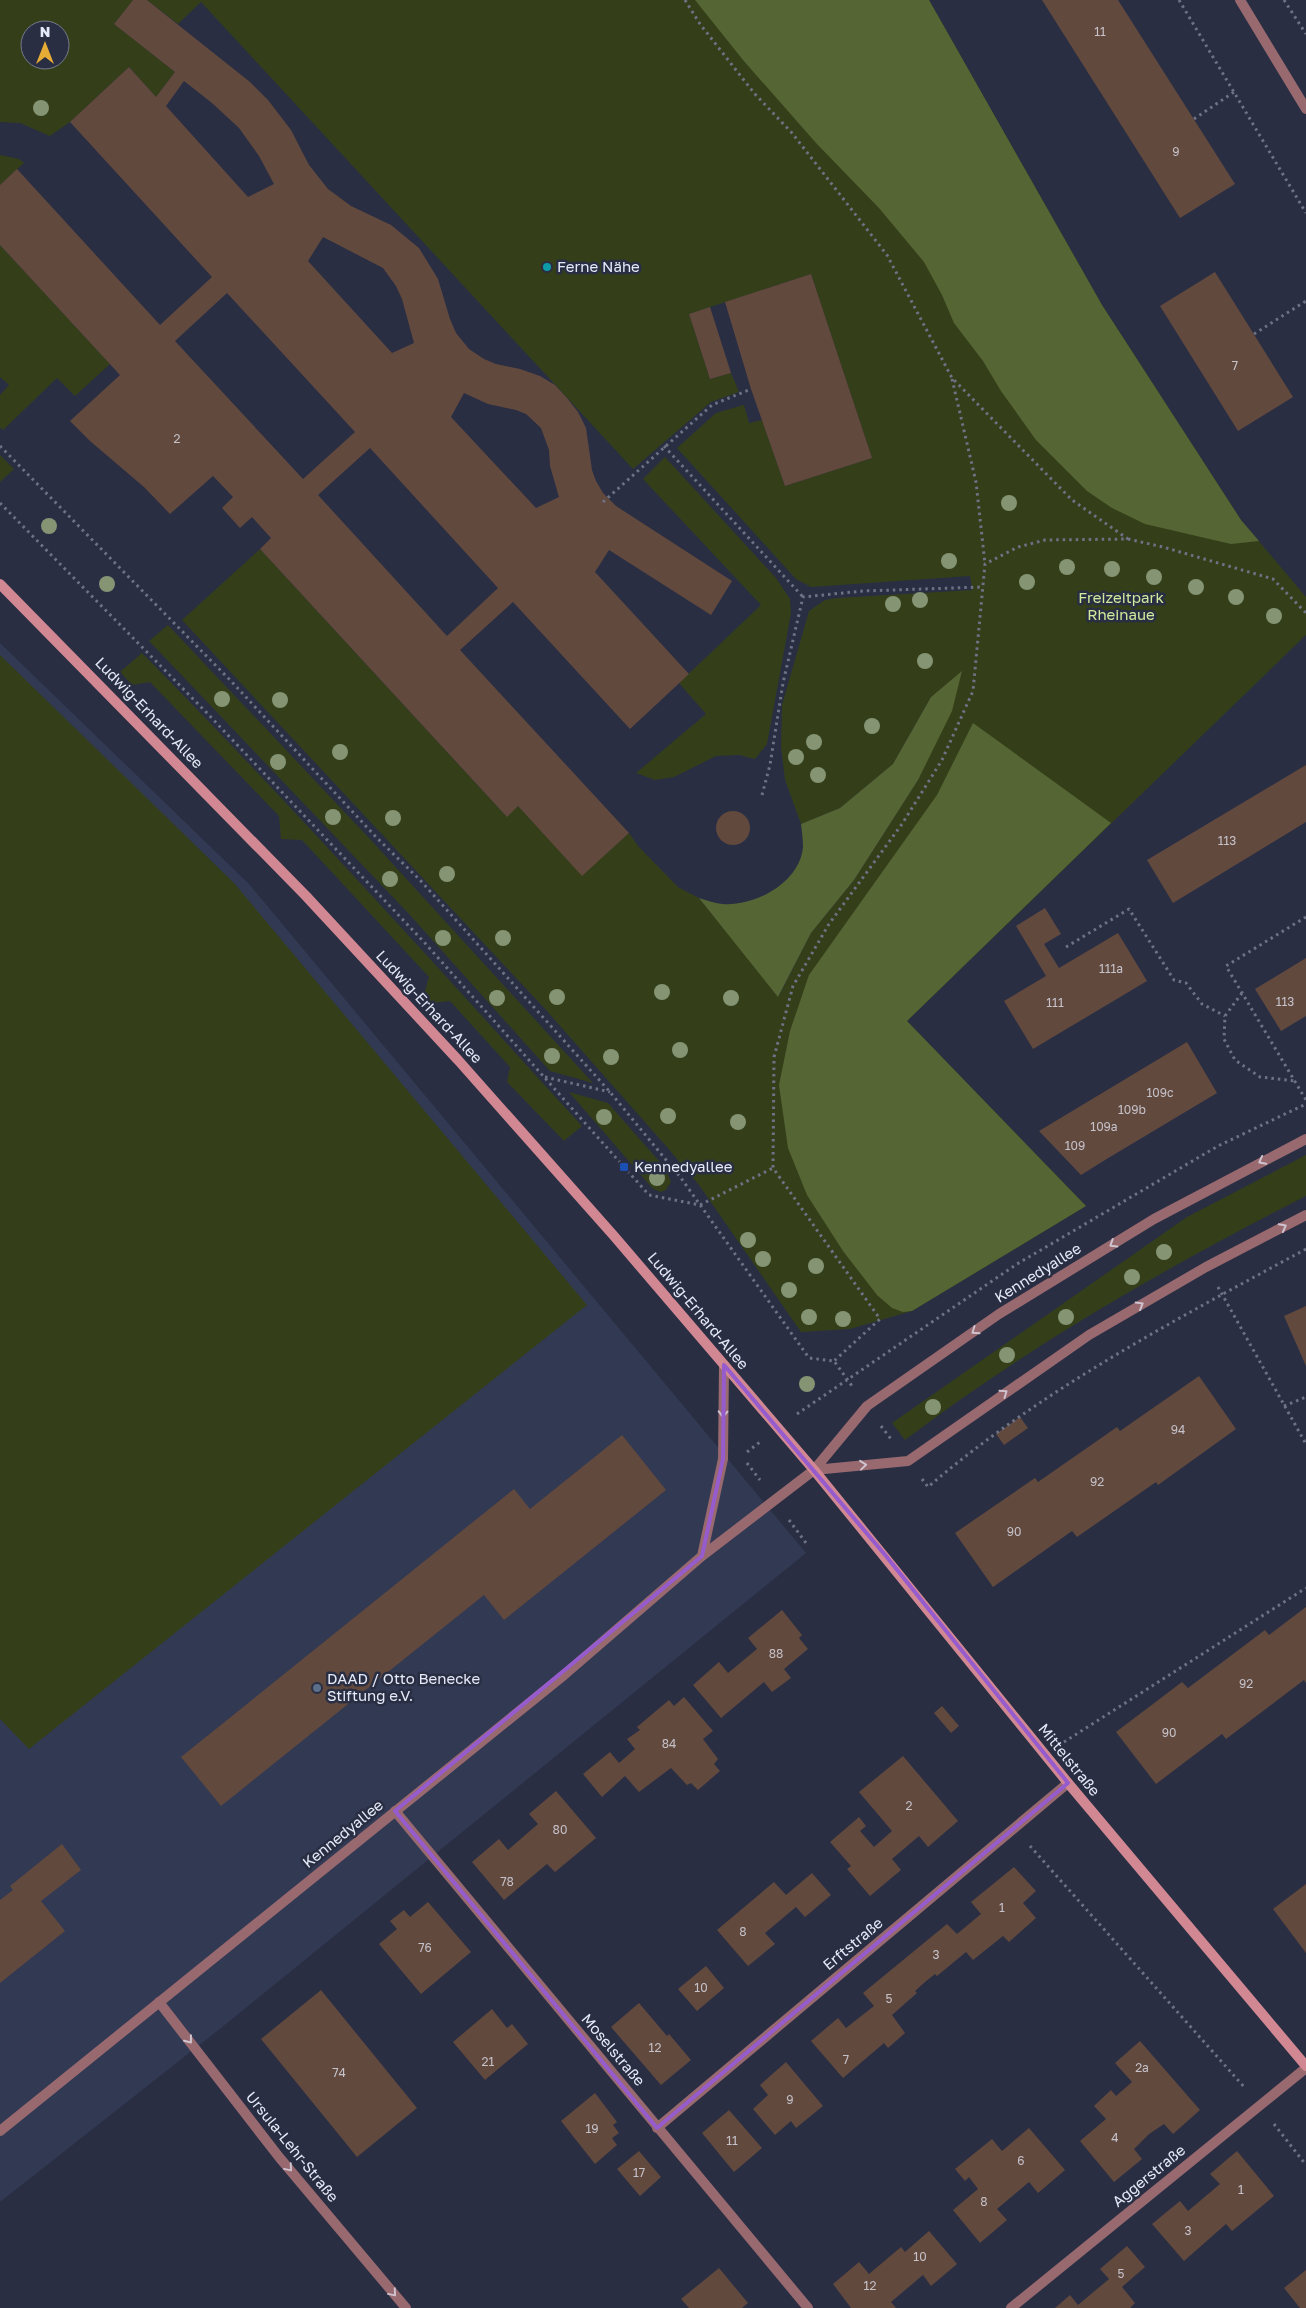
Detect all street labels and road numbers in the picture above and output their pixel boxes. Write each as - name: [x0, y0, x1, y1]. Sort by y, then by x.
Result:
- street label: Ludwig-Erhard-Allee: [92, 653, 208, 772]
- street label: Ludwig-Erhard-Allee: [373, 946, 487, 1067]
- street label: Kennedyallee: [991, 1238, 1084, 1306]
- street label: Ludwig-Erhard-Allee: [644, 1248, 753, 1373]
- street label: Mittelstraße: [1035, 1720, 1105, 1799]
- street label: Kennedyallee: [298, 1795, 387, 1871]
- street label: Erftstraße: [819, 1913, 886, 1973]
- street label: Moselstraße: [578, 2010, 649, 2089]
- street label: Ursula-Lehr-Straße: [243, 2088, 343, 2205]
- street label: Aggerstraße: [1108, 2140, 1189, 2210]

